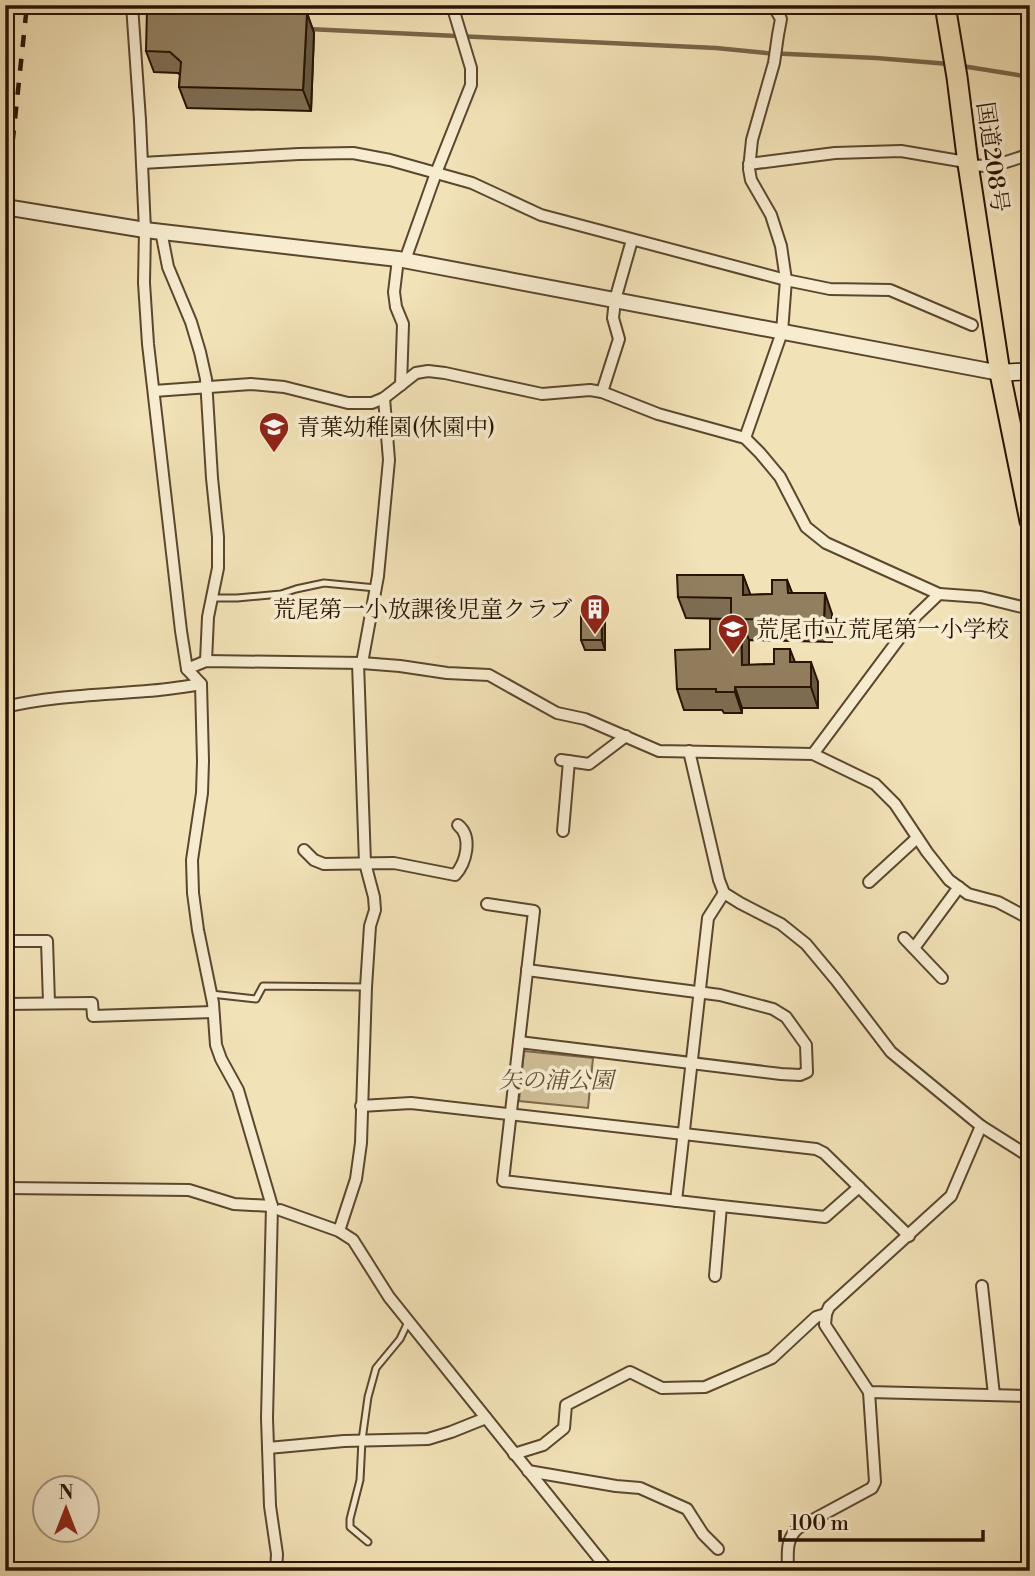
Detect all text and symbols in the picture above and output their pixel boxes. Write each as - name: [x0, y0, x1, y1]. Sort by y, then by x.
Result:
- street label: 国道208号: [970, 100, 1014, 214]
- school or university icon: 青葉幼稚園(休園中): [257, 410, 291, 454]
- place label: 青葉幼稚園(休園中): [297, 414, 495, 442]
- building icon: 荒尾第一小放課後児童クラブ: [578, 592, 612, 636]
- place label: 荒尾第一小放課後児童クラブ: [273, 596, 572, 624]
- school or university icon: 荒尾市立荒尾第一小学校: [716, 612, 750, 656]
- place label: 荒尾市立荒尾第一小学校: [756, 616, 1009, 644]
- park label: 矢の浦公園: [499, 1067, 618, 1095]
- north arrow: [32, 1474, 102, 1544]
- text: N: [58, 1481, 74, 1505]
- scale bar: [780, 1499, 982, 1543]
- text: 100 m: [790, 1511, 849, 1537]

